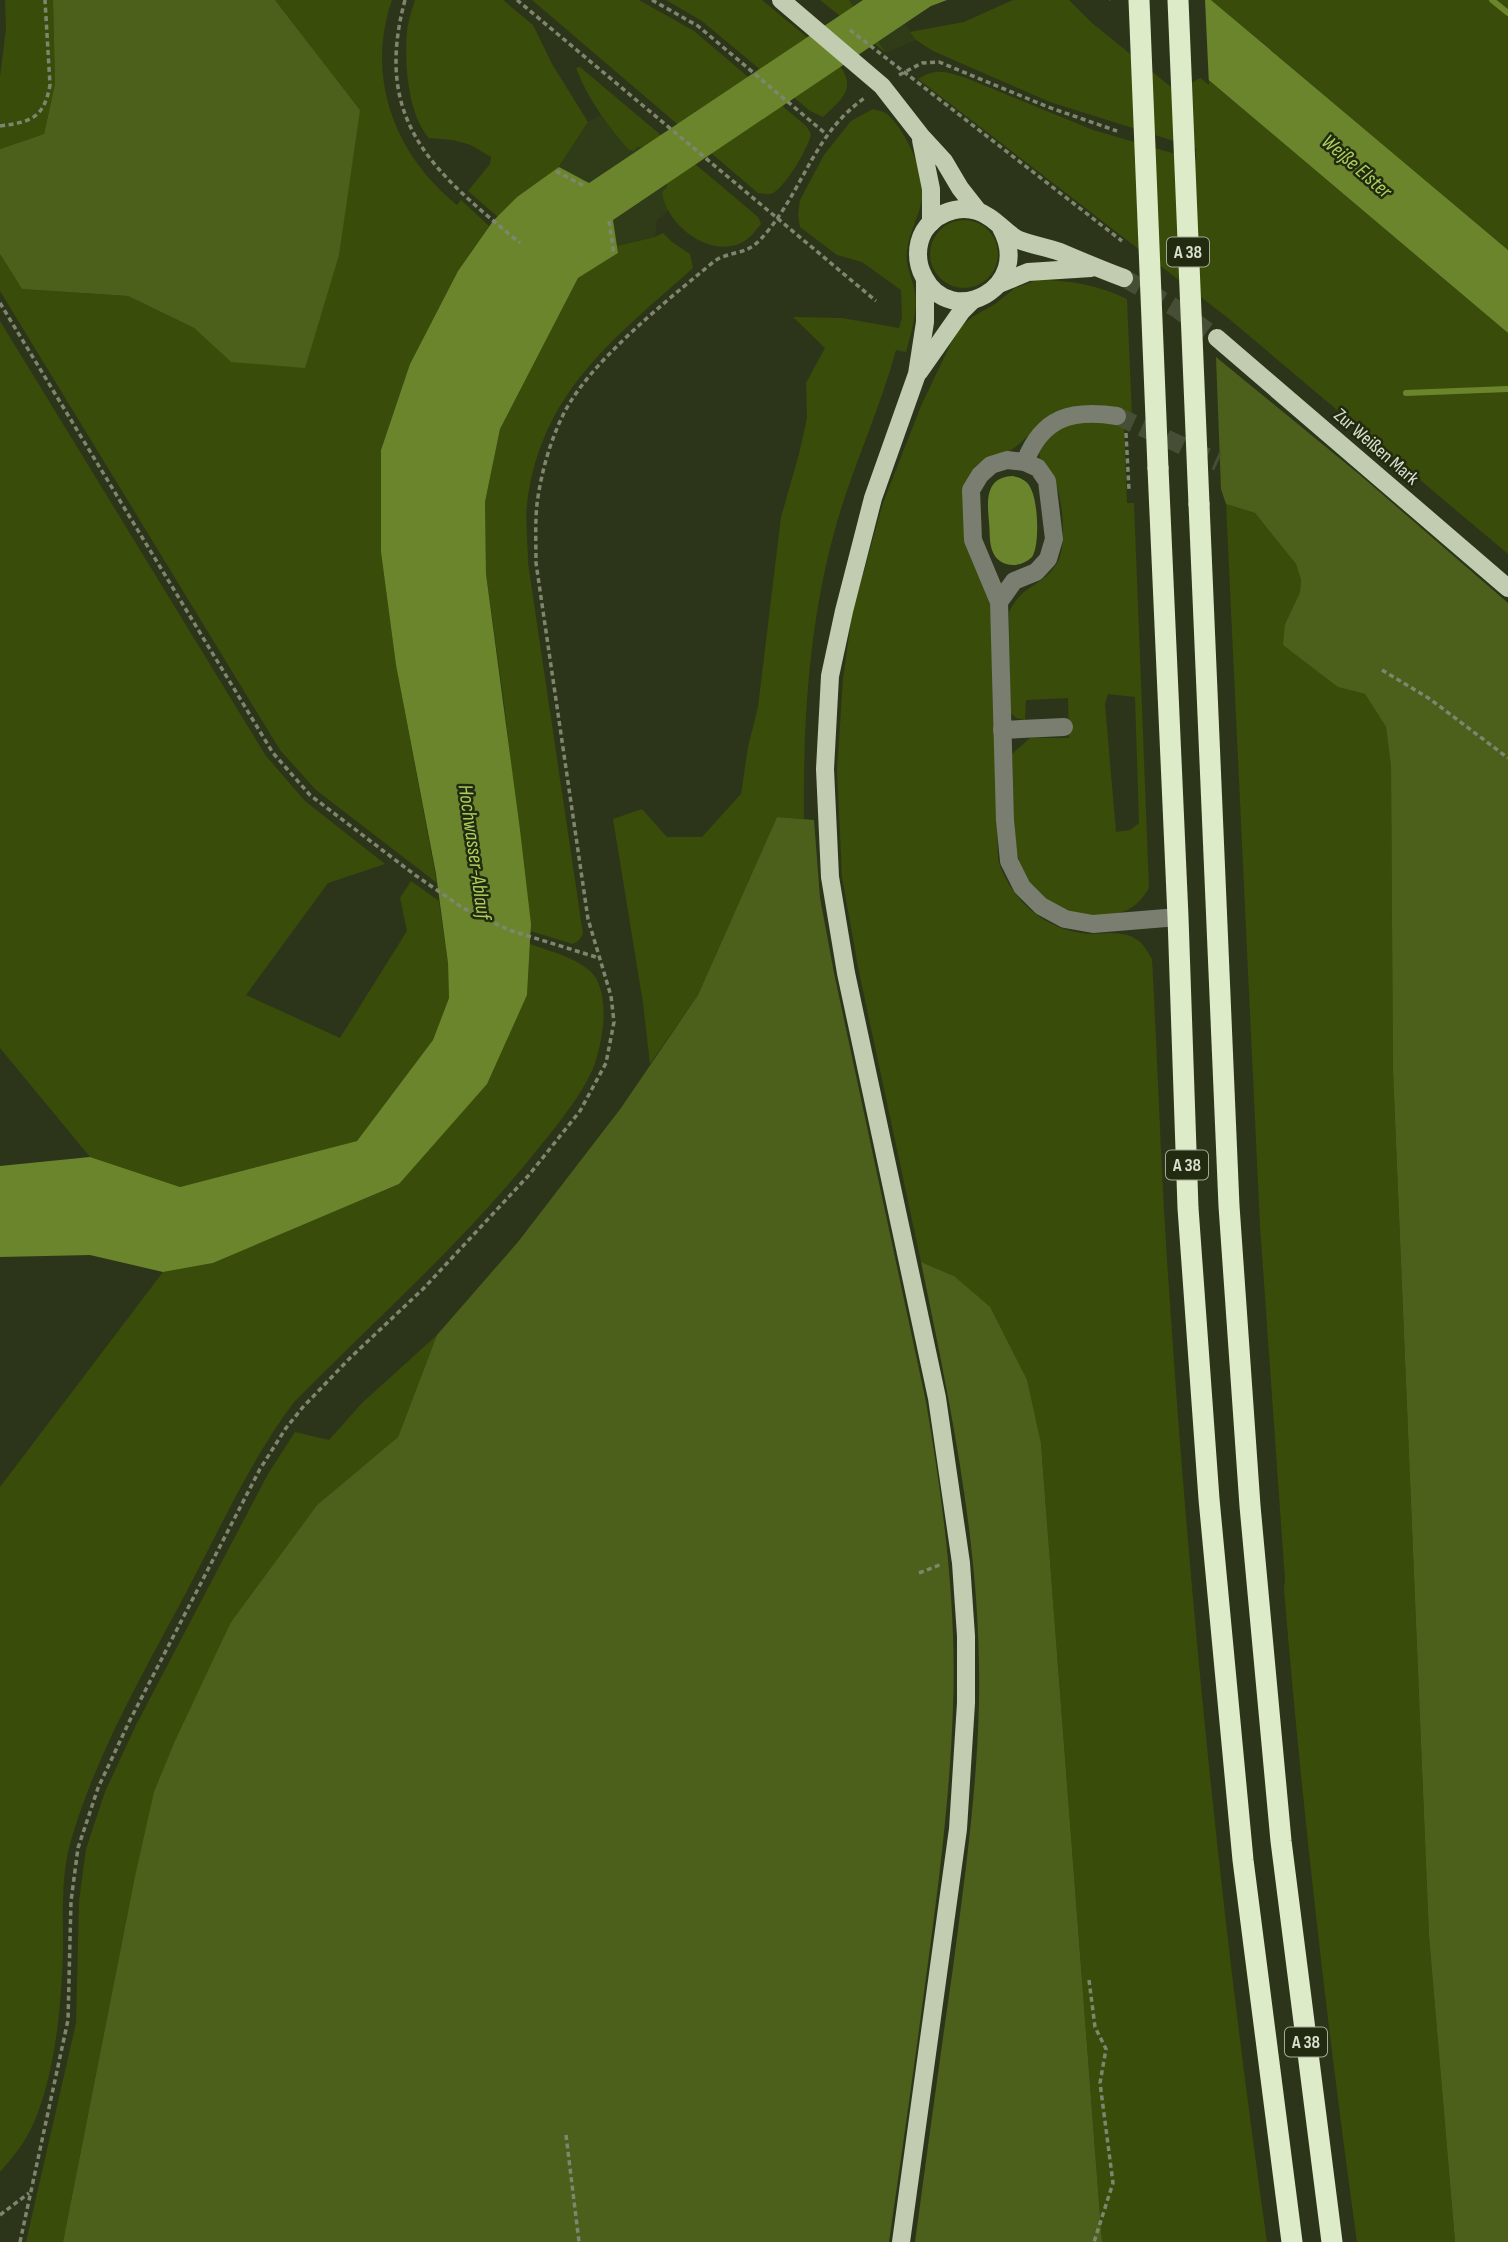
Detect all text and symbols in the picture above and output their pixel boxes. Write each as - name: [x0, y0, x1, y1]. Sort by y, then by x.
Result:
- water label: Weiße Elster: [1316, 129, 1398, 204]
- road number: A 38: [1167, 238, 1209, 266]
- street label: Zur Weißen Mark: [1329, 404, 1424, 491]
- water label: Hochwasser-Ablauf: [453, 783, 497, 923]
- road number: A 38: [1166, 1150, 1208, 1180]
- road number: A 38: [1285, 2028, 1327, 2056]

